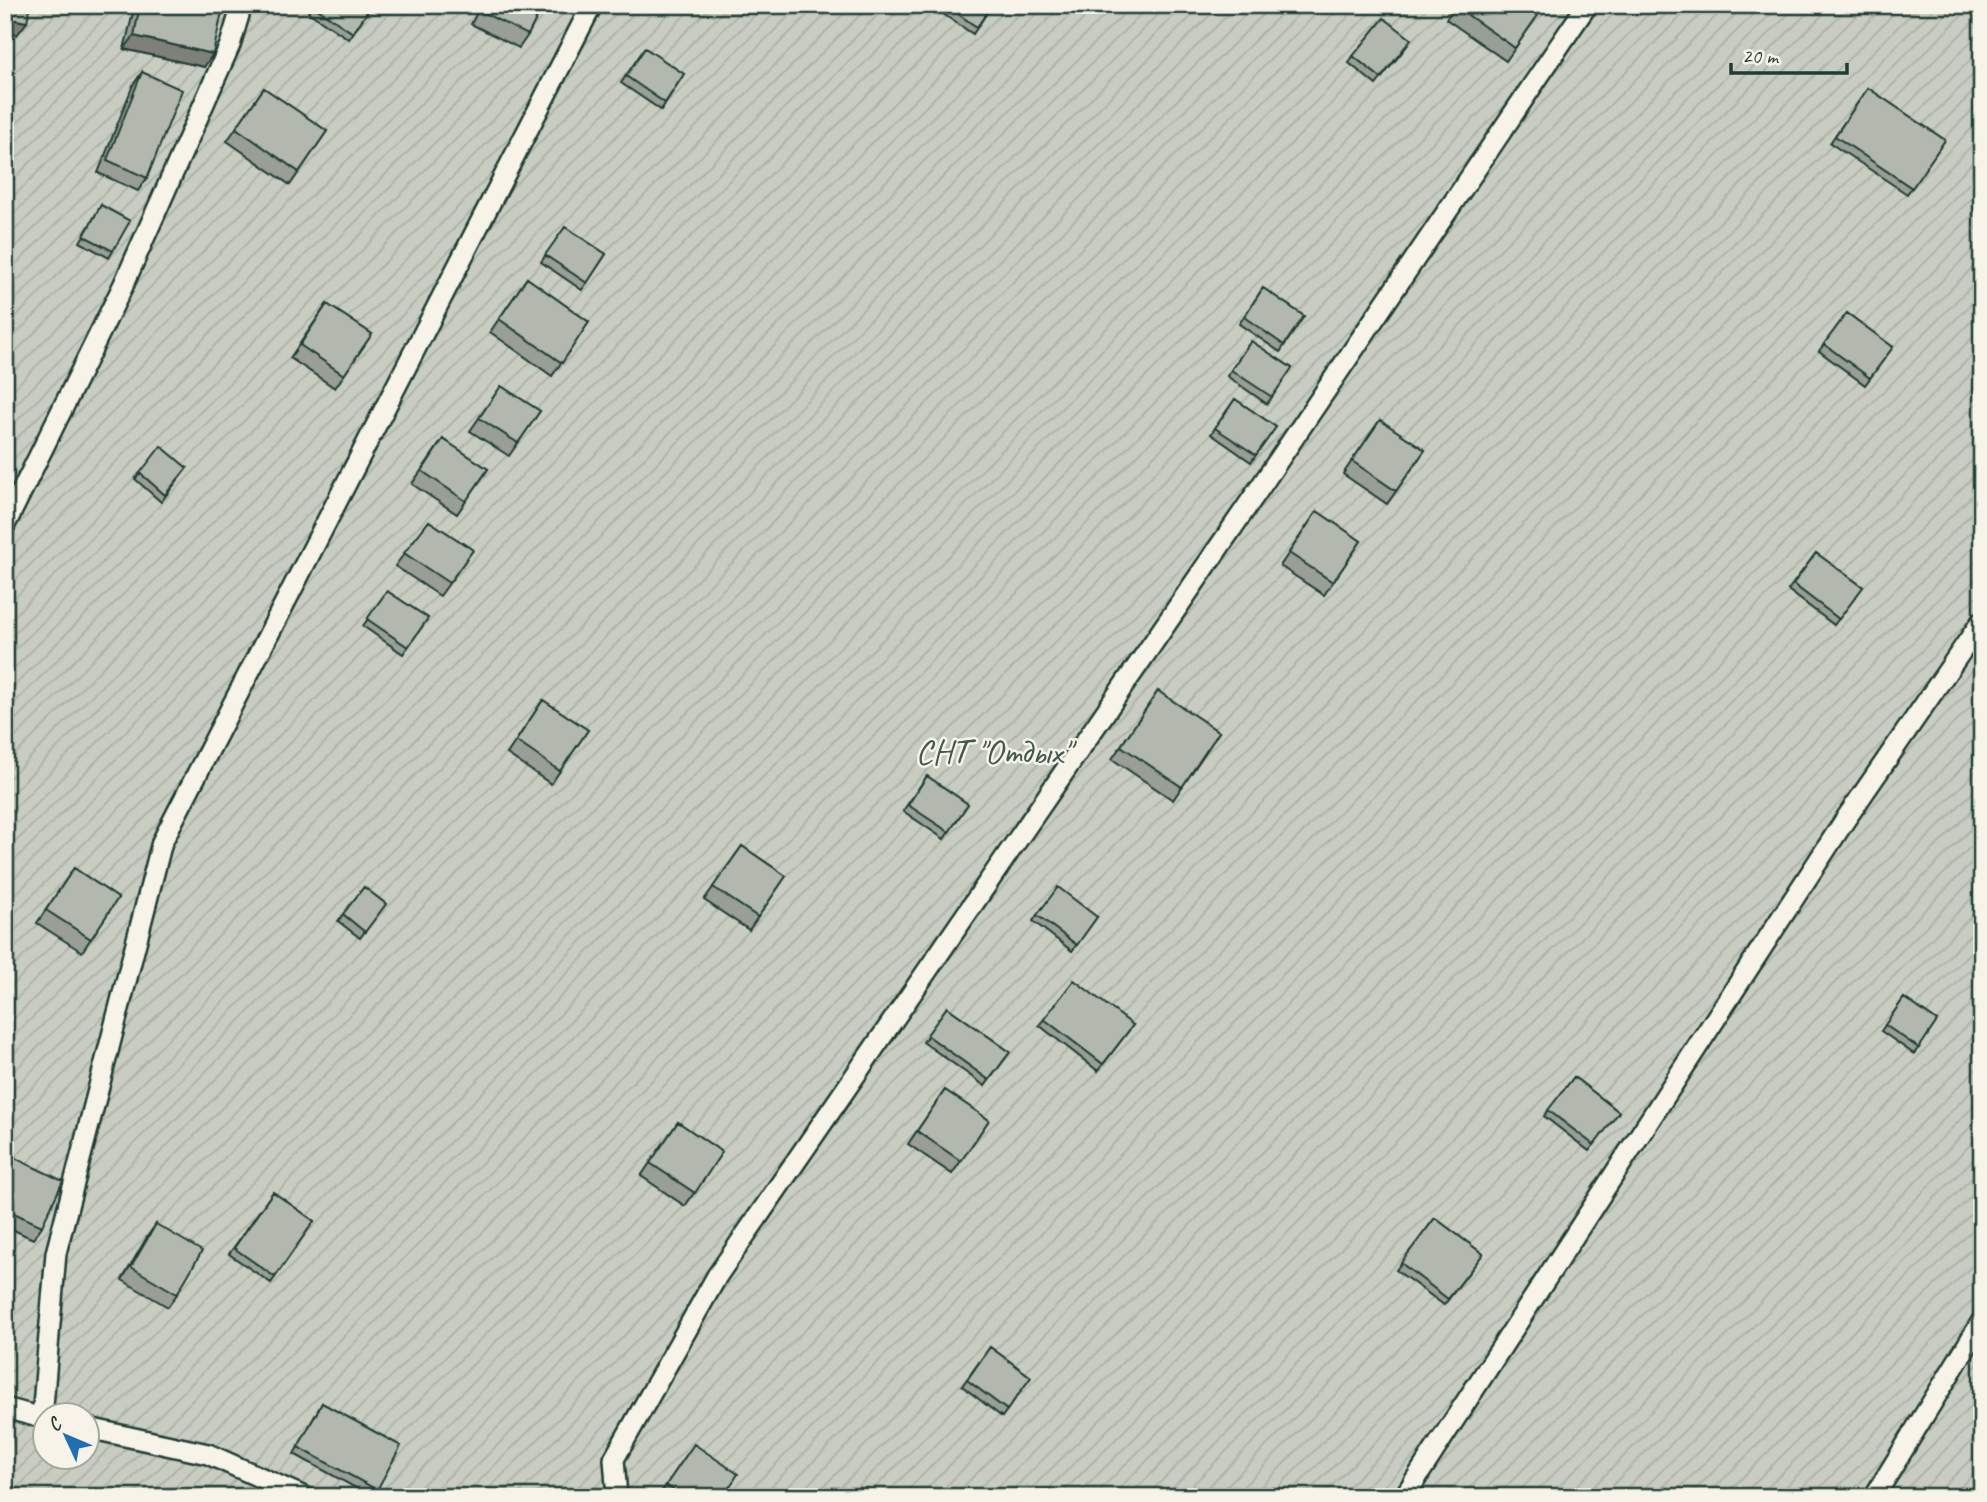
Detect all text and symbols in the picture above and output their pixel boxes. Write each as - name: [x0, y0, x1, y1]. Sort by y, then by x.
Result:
- scale bar: [1731, 32, 1847, 76]
- text: 20 m: [1742, 43, 1780, 69]
- park label: СНТ "Отдых": [915, 729, 1077, 774]
- north arrow: [32, 1400, 102, 1470]
- text: С: [43, 1411, 68, 1437]

